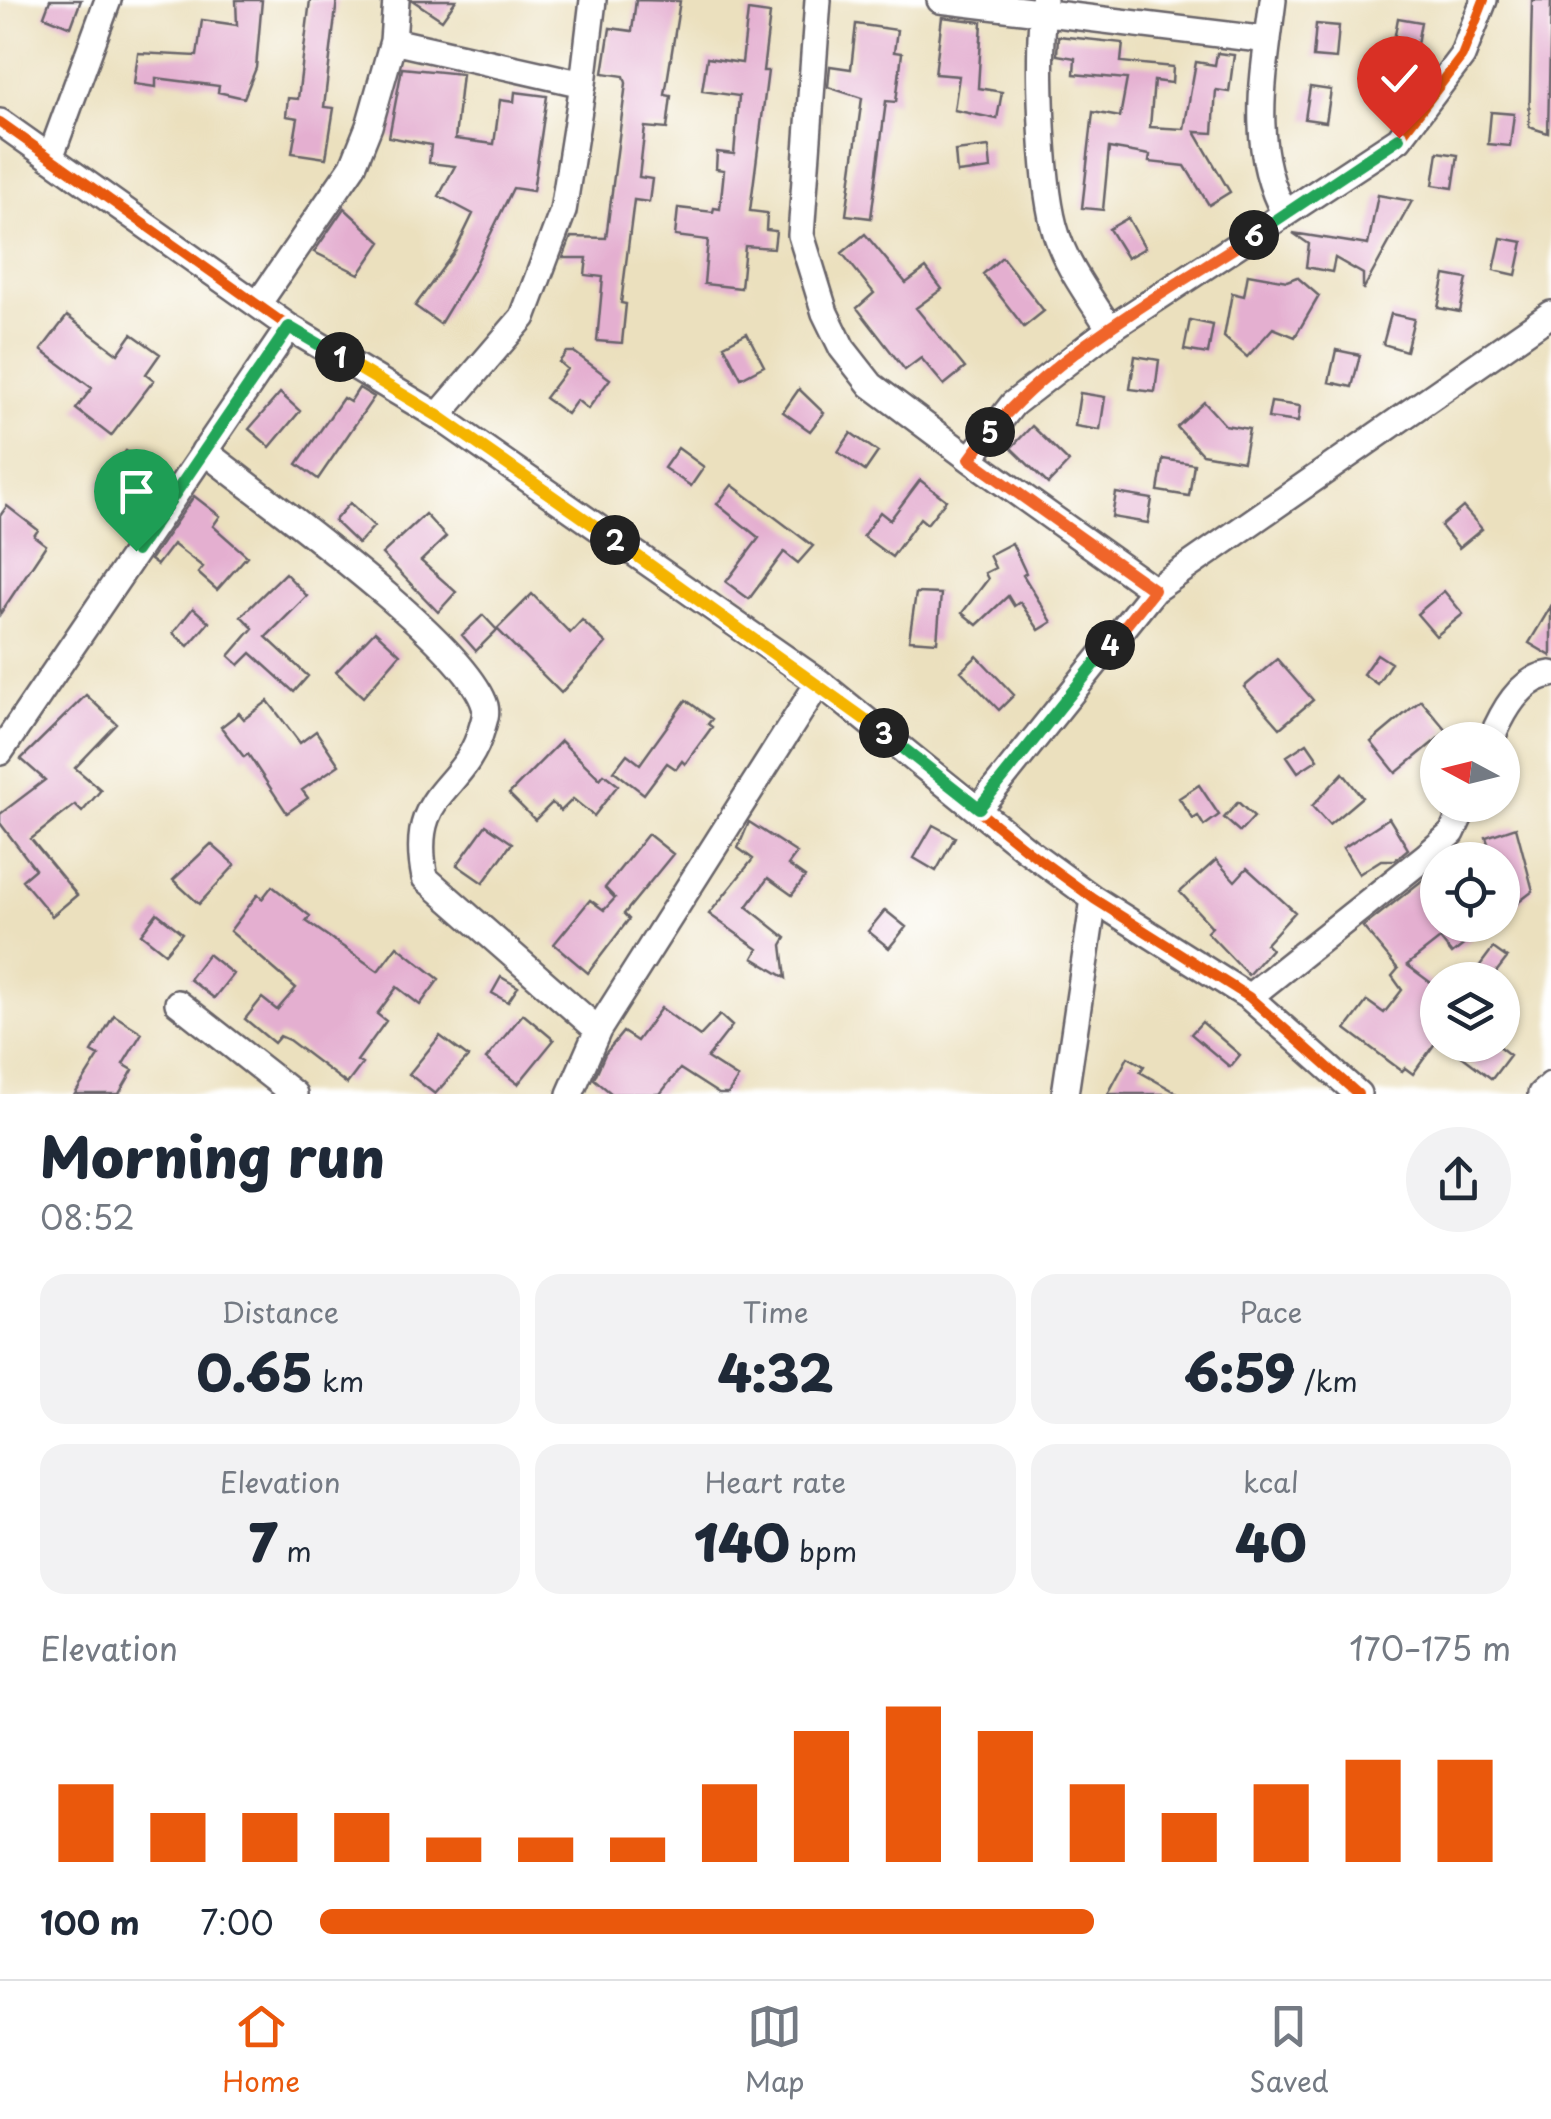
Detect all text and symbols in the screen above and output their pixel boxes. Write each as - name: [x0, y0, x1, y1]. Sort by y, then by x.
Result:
- pin: [1357, 36, 1442, 139]
- icon: check: [1372, 51, 1427, 106]
- pin: 6: [1229, 210, 1279, 260]
- text: 6: [1244, 213, 1264, 256]
- pin: 1: [315, 332, 365, 382]
- text: 1: [333, 335, 347, 378]
- pin: 5: [965, 407, 1015, 457]
- text: 5: [981, 410, 999, 453]
- pin: [94, 449, 179, 552]
- icon: arrive: [109, 464, 164, 519]
- pin: 2: [590, 515, 640, 565]
- text: 2: [605, 518, 625, 561]
- pin: 4: [1085, 620, 1135, 670]
- text: 4: [1100, 623, 1120, 666]
- pin: 3: [859, 708, 909, 758]
- text: 3: [875, 711, 893, 754]
- north arrow: [1420, 722, 1520, 822]
- map controls: [1420, 722, 1520, 1062]
- button: locate: [1420, 842, 1520, 942]
- button: layers: [1420, 962, 1520, 1062]
- text: Morning run: [40, 1114, 385, 1197]
- button: share: [1406, 1127, 1511, 1232]
- text: 08:52: [40, 1193, 135, 1241]
- text: Distance: [221, 1290, 339, 1333]
- text: Time: [742, 1290, 809, 1333]
- text: Pace: [1239, 1290, 1302, 1333]
- text: 0.65: [196, 1333, 313, 1409]
- text: 4:32: [717, 1333, 833, 1409]
- text: 6:59: [1184, 1333, 1295, 1409]
- text: km: [313, 1359, 364, 1402]
- text: /km: [1295, 1359, 1358, 1402]
- text: Elevation: [220, 1460, 341, 1503]
- text: Heart rate: [705, 1460, 846, 1503]
- text: kcal: [1243, 1460, 1299, 1503]
- text: 7: [248, 1503, 277, 1579]
- text: 140: [694, 1503, 790, 1579]
- text: 40: [1235, 1503, 1307, 1579]
- text: m: [277, 1529, 312, 1572]
- text: bpm: [790, 1529, 857, 1572]
- text: Elevation: [40, 1624, 178, 1672]
- text: 170–175 m: [1349, 1624, 1511, 1672]
- text: 100 m: [40, 1898, 140, 1946]
- text: 7:00: [200, 1898, 274, 1946]
- tab: Home: [222, 1999, 300, 2102]
- tab: Map: [745, 1999, 805, 2102]
- tab: Saved: [1249, 1999, 1329, 2102]

